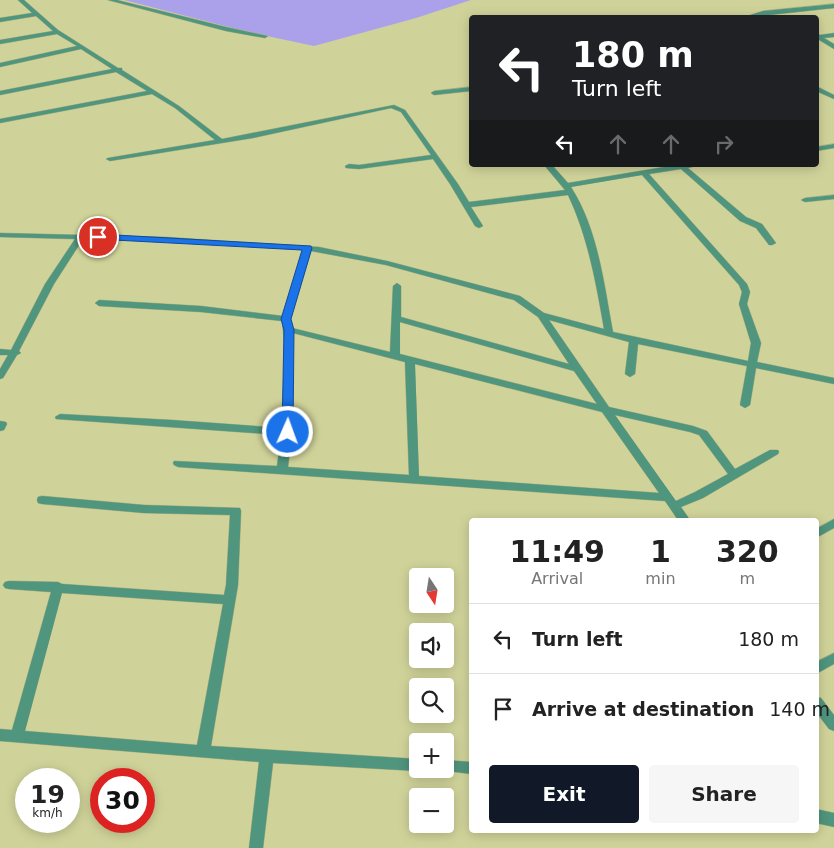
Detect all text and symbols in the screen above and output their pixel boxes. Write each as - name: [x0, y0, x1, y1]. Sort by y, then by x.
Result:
- icon: left: [489, 35, 554, 100]
- text: 180 m: [572, 35, 694, 75]
- text: Turn left: [572, 76, 661, 101]
- icon: left: [551, 130, 579, 158]
- icon: ahead: [604, 130, 632, 158]
- icon: ahead: [657, 130, 685, 158]
- icon: right: [710, 130, 738, 158]
- pin: [77, 216, 119, 258]
- icon: arrive: [84, 223, 112, 251]
- position arrow: [261, 405, 313, 457]
- text: 11:49: [509, 534, 605, 569]
- text: 1: [650, 534, 671, 569]
- text: 320: [716, 534, 779, 569]
- north arrow: [409, 568, 454, 612]
- map controls: [409, 568, 454, 833]
- text: Arrival: [531, 569, 583, 588]
- text: min: [645, 569, 676, 588]
- text: m: [739, 569, 755, 588]
- button: sound: [409, 623, 454, 668]
- icon: left: [489, 625, 517, 653]
- text: Turn left: [532, 628, 623, 650]
- text: 180 m: [738, 628, 799, 650]
- button: search: [409, 678, 454, 723]
- icon: arrive: [489, 695, 517, 723]
- text: Arrive at destination: [532, 698, 754, 720]
- text: 140 m: [769, 698, 830, 720]
- button: +: [409, 733, 454, 778]
- button: Exit: [489, 765, 639, 823]
- button: Share: [649, 765, 799, 823]
- speed limit sign: 30: [90, 768, 155, 833]
- text: 19: [30, 780, 65, 809]
- button: −: [409, 788, 454, 833]
- text: km/h: [32, 806, 63, 820]

